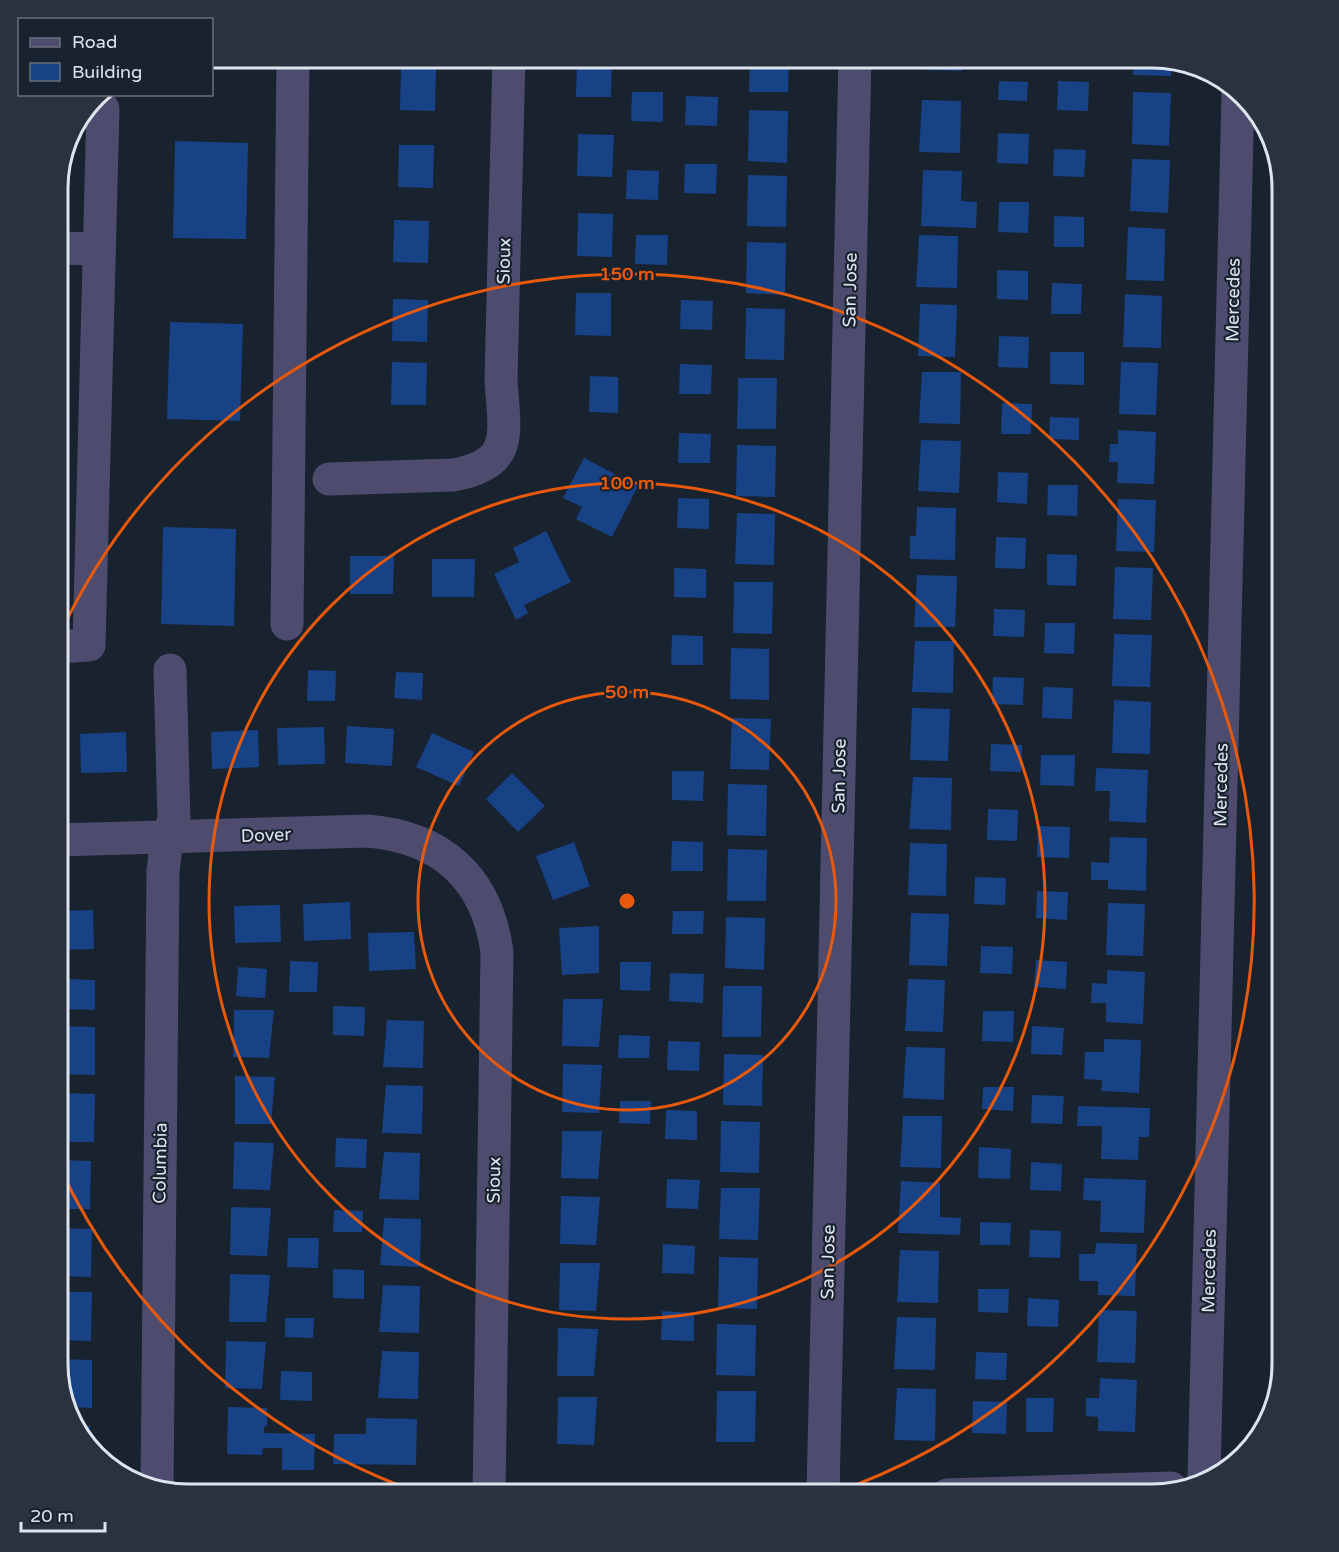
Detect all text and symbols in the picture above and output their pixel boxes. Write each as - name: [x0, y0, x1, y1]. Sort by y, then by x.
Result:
- legend: [18, 18, 213, 96]
- text: Road: [72, 31, 117, 53]
- text: Building: [72, 61, 142, 83]
- street label: Sioux: [493, 237, 515, 285]
- street label: San Jose: [838, 252, 862, 328]
- street label: Mercedes: [1221, 258, 1245, 342]
- text: 150 m: [599, 263, 655, 285]
- text: 100 m: [599, 472, 655, 494]
- text: 50 m: [605, 681, 649, 703]
- street label: San Jose: [827, 738, 851, 814]
- street label: Mercedes: [1209, 743, 1233, 827]
- street label: Dover: [240, 823, 292, 847]
- centre of rings: [617, 891, 637, 911]
- street label: Columbia: [148, 1122, 172, 1204]
- street label: Sioux: [483, 1156, 505, 1204]
- street label: San Jose: [816, 1224, 840, 1300]
- street label: Mercedes: [1197, 1229, 1221, 1313]
- scale bar: [21, 1495, 105, 1533]
- text: 20 m: [30, 1505, 74, 1527]

